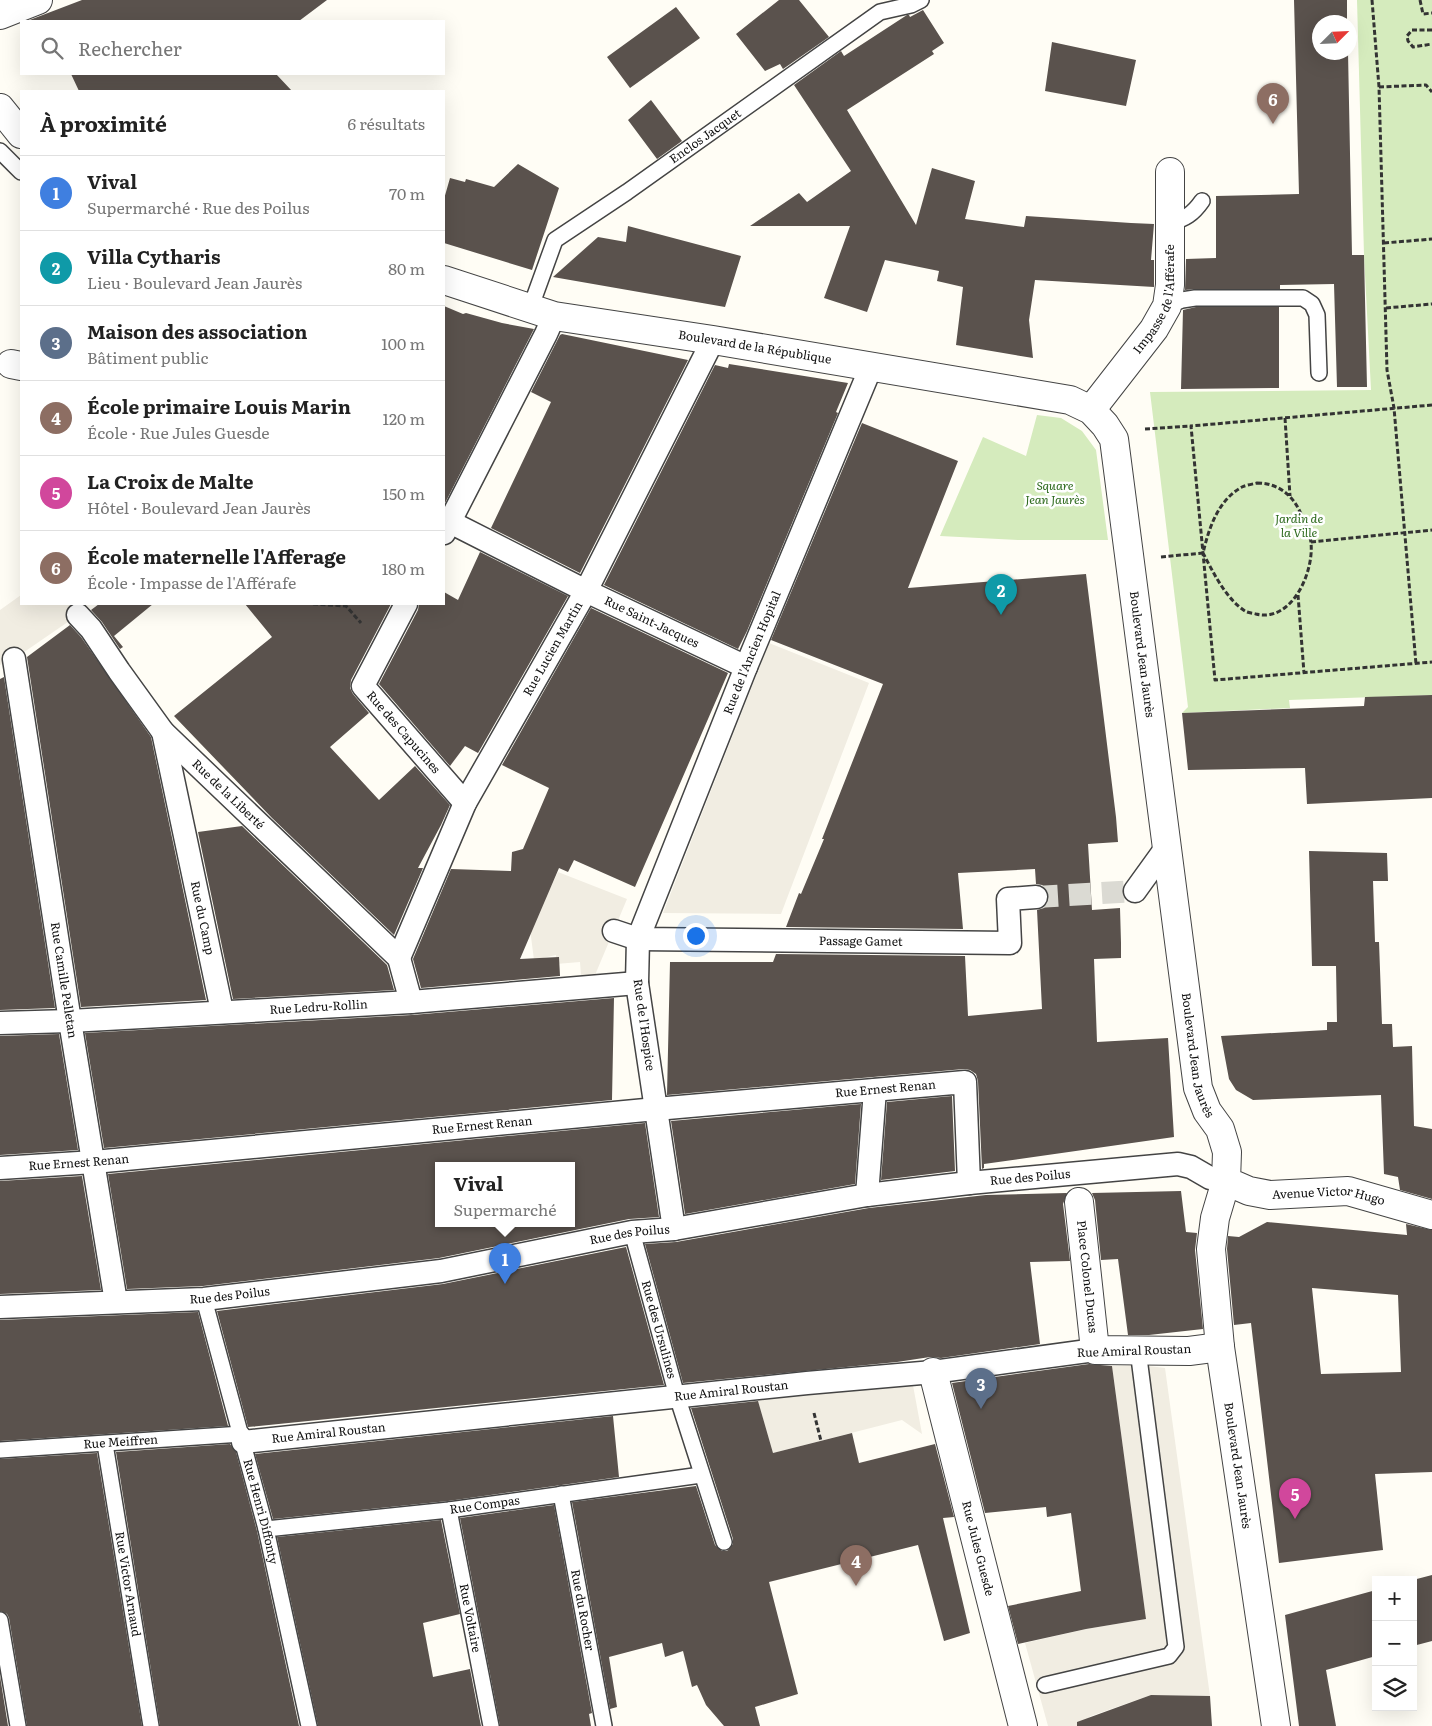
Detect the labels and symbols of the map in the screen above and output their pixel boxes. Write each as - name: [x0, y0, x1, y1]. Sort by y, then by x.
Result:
- north arrow: [1312, 15, 1357, 60]
- pin: 6: [1257, 83, 1289, 124]
- street label: Enclos Jacquet: [665, 104, 744, 167]
- street label: Impasse de l'Afférafe: [1128, 244, 1178, 357]
- street label: Boulevard de la République: [677, 325, 833, 368]
- park label: Square Jean Jaurès: [1025, 476, 1085, 508]
- park label: Jardin de la Ville: [1275, 509, 1323, 541]
- pin: 2: [985, 574, 1017, 615]
- street label: Rue de l'Ancien Hopital: [718, 588, 785, 717]
- street label: Boulevard Jean Jaurès: [1126, 590, 1160, 719]
- street label: Rue Saint-Jacques: [601, 591, 703, 652]
- street label: Rue Lucien Martin: [518, 598, 586, 699]
- street label: Rue des Capucines: [363, 686, 446, 777]
- street label: Rue de la Liberté: [188, 754, 269, 833]
- street label: Rue du Camp: [187, 879, 220, 956]
- street label: Rue Camille Pelletan: [47, 921, 83, 1040]
- your location: [683, 923, 709, 949]
- street label: Passage Gamet: [819, 931, 903, 950]
- street label: Rue de l'Hospice: [630, 978, 660, 1072]
- street label: Boulevard Jean Jaurès: [1178, 991, 1219, 1121]
- street label: Rue Ledru-Rollin: [269, 994, 368, 1018]
- street label: Rue Ernest Renan: [834, 1075, 936, 1101]
- street label: Rue Ernest Renan: [431, 1111, 533, 1138]
- street label: Rue Ernest Renan: [28, 1149, 130, 1174]
- street label: Rue des Poilus: [989, 1164, 1072, 1189]
- street label: Avenue Victor Hugo: [1272, 1181, 1387, 1209]
- street label: Rue des Poilus: [588, 1219, 671, 1248]
- street label: Place Colonel Ducas: [1073, 1219, 1103, 1334]
- pin: 1: [489, 1243, 521, 1284]
- street label: Rue des Ursulines: [638, 1278, 682, 1381]
- street label: Rue des Poilus: [189, 1281, 271, 1308]
- street label: Rue Amiral Roustan: [1076, 1339, 1192, 1361]
- pin: 3: [965, 1368, 997, 1409]
- street label: Rue Amiral Roustan: [673, 1375, 789, 1405]
- street label: Boulevard Jean Jaurès: [1220, 1401, 1257, 1530]
- street label: Rue Amiral Roustan: [271, 1417, 386, 1447]
- street label: Rue Meiffren: [83, 1430, 159, 1452]
- street label: Rue Henri Diffonty: [239, 1457, 283, 1566]
- pin: 5: [1279, 1478, 1311, 1519]
- street label: Rue Compas: [448, 1490, 521, 1518]
- street label: Rue Jules Guesde: [958, 1499, 1000, 1598]
- street label: Rue Victor Arnaud: [111, 1530, 146, 1639]
- pin: 4: [840, 1545, 872, 1586]
- street label: Rue du Rocher: [567, 1568, 600, 1652]
- street label: Rue Voltaire: [455, 1582, 486, 1654]

